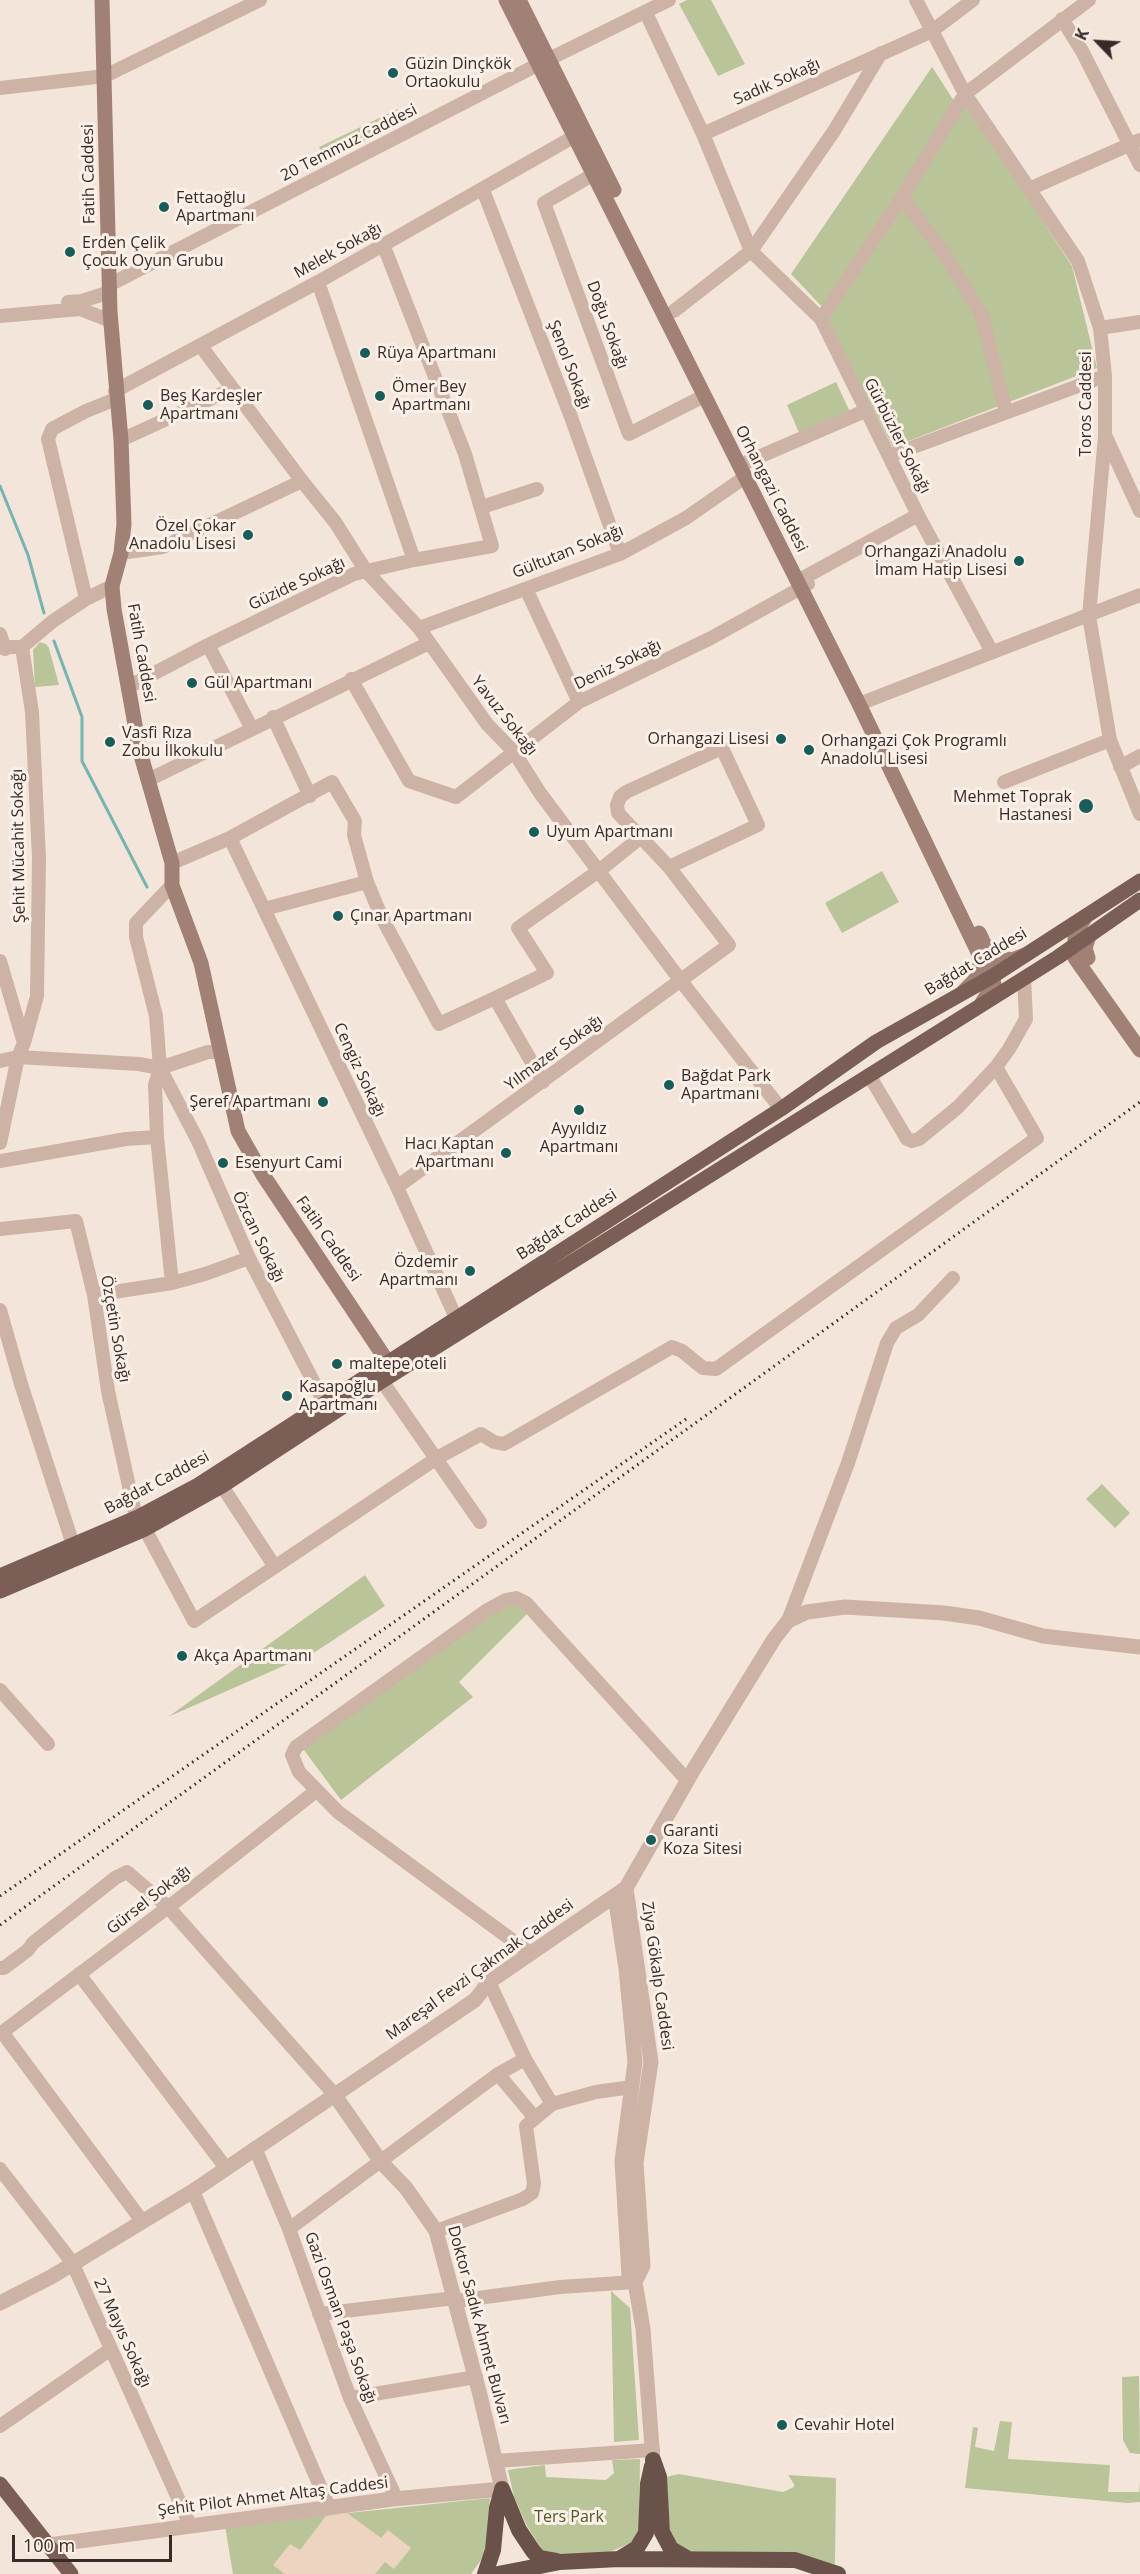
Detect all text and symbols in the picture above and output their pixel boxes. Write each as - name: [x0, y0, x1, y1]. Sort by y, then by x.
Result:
- north arrow: [1068, 12, 1128, 72]
- text: K: [1069, 25, 1094, 44]
- place label: Güzin Dinçkök Ortaokulu: [405, 54, 512, 92]
- street label: Sadık Sokağı: [731, 54, 823, 110]
- marker: Güzin Dinçkök Ortaokulu: [386, 66, 400, 80]
- street label: 20 Temmuz Caddesi: [278, 100, 420, 186]
- street label: Fatih Caddesi: [79, 124, 99, 224]
- place label: Fettaoğlu Apartmanı: [176, 188, 255, 226]
- marker: Fettaoğlu Apartmanı: [157, 200, 171, 214]
- street label: Melek Sokağı: [291, 219, 385, 283]
- place label: Erden Çelik Çocuk Oyun Grubu: [82, 233, 224, 271]
- marker: Erden Çelik Çocuk Oyun Grubu: [63, 245, 77, 259]
- street label: Doğu Sokağı: [582, 278, 632, 372]
- street label: Şenol Sokağı: [543, 318, 595, 412]
- place label: Rüya Apartmanı: [377, 343, 496, 363]
- marker: Rüya Apartmanı: [358, 346, 372, 360]
- street label: Toros Caddesi: [1076, 351, 1096, 457]
- street label: Gürbüzler Sokağı: [860, 375, 934, 497]
- place label: Ömer Bey Apartmanı: [392, 377, 471, 415]
- place label: Beş Kardeşler Apartmanı: [160, 386, 262, 424]
- marker: Ömer Bey Apartmanı: [373, 389, 387, 403]
- marker: Beş Kardeşler Apartmanı: [141, 398, 155, 412]
- street label: Orhangazi Caddesi: [731, 422, 811, 556]
- place label: Özel Çokar Anadolu Lisesi: [129, 516, 236, 554]
- street label: Gültutan Sokağı: [510, 521, 626, 583]
- marker: Özel Çokar Anadolu Lisesi: [241, 528, 255, 542]
- place label: Orhangazi Anadolu İmam Hatip Lisesi: [864, 542, 1007, 580]
- street label: Güzide Sokağı: [246, 553, 348, 615]
- marker: Orhangazi Anadolu İmam Hatip Lisesi: [1012, 554, 1026, 568]
- street label: Fatih Caddesi: [123, 602, 159, 704]
- street label: Deniz Sokağı: [571, 636, 665, 694]
- street label: Yavuz Sokağı: [467, 672, 541, 760]
- place label: Gül Apartmanı: [204, 673, 312, 693]
- marker: Gül Apartmanı: [185, 676, 199, 690]
- place label: Vasfi Rıza Zobu İlkokulu: [122, 723, 223, 761]
- place label: Orhangazi Lisesi: [648, 729, 769, 749]
- place label: Orhangazi Çok Programlı Anadolu Lisesi: [821, 731, 1007, 769]
- marker: Orhangazi Lisesi: [774, 732, 788, 746]
- marker: Vasfi Rıza Zobu İlkokulu: [103, 735, 117, 749]
- marker: Orhangazi Çok Programlı Anadolu Lisesi: [802, 743, 816, 757]
- street label: Şehit Mücahit Sokağı: [8, 769, 30, 923]
- place label: Mehmet Toprak Hastanesi: [953, 787, 1072, 825]
- marker: Mehmet Toprak Hastanesi: [1077, 797, 1095, 815]
- place label: Uyum Apartmanı: [546, 822, 673, 842]
- marker: Uyum Apartmanı: [527, 825, 541, 839]
- place label: Çınar Apartmanı: [350, 906, 472, 926]
- marker: Çınar Apartmanı: [331, 909, 345, 923]
- street label: Bağdat Caddesi: [921, 924, 1031, 1000]
- street label: Yılmazer Sokağı: [501, 1011, 607, 1095]
- street label: Cengiz Sokağı: [329, 1020, 389, 1120]
- place label: Bağdat Park Apartmanı: [681, 1066, 771, 1104]
- marker: Bağdat Park Apartmanı: [662, 1078, 676, 1092]
- place label: Şeref Apartmanı: [190, 1092, 311, 1112]
- marker: Şeref Apartmanı: [316, 1095, 330, 1109]
- marker: Ayyıldız Apartmanı: [572, 1103, 586, 1117]
- place label: Ayyıldız Apartmanı: [540, 1119, 618, 1157]
- place label: Hacı Kaptan Apartmanı: [405, 1134, 494, 1172]
- marker: Hacı Kaptan Apartmanı: [499, 1146, 513, 1160]
- place label: Esenyurt Cami: [235, 1153, 342, 1173]
- marker: Esenyurt Cami: [216, 1156, 230, 1170]
- street label: Bağdat Caddesi: [513, 1185, 621, 1265]
- street label: Özcan Sokağı: [228, 1188, 288, 1286]
- street label: Fatih Caddesi: [291, 1193, 365, 1285]
- place label: Özdemir Apartmanı: [379, 1252, 458, 1290]
- marker: Özdemir Apartmanı: [463, 1264, 477, 1278]
- street label: Özçetin Sokağı: [96, 1274, 134, 1384]
- place label: maltepe oteli: [349, 1354, 447, 1374]
- marker: maltepe oteli: [330, 1357, 344, 1371]
- place label: Kasapoğlu Apartmanı: [299, 1377, 378, 1415]
- marker: Kasapoğlu Apartmanı: [280, 1389, 294, 1403]
- street label: Bağdat Caddesi: [101, 1447, 213, 1519]
- place label: Akça Apartmanı: [194, 1646, 312, 1666]
- marker: Akça Apartmanı: [175, 1649, 189, 1663]
- place label: Garanti Koza Sitesi: [663, 1821, 742, 1859]
- marker: Garanti Koza Sitesi: [644, 1833, 658, 1847]
- street label: Gürsel Sokağı: [103, 1861, 195, 1939]
- street label: Mareşal Fevzi Çakmak Caddesi: [382, 1895, 578, 2045]
- street label: Ziya Gökalp Caddesi: [637, 1900, 677, 2052]
- street label: Doktor Sadık Ahmet Bulvarı: [443, 2224, 515, 2426]
- street label: Gazi Osman Paşa Sokağı: [300, 2229, 380, 2407]
- street label: 27 Mayıs Sokağı: [89, 2275, 155, 2391]
- place label: Cevahir Hotel: [794, 2415, 895, 2435]
- marker: Cevahir Hotel: [775, 2418, 789, 2432]
- street label: Şehit Pilot Ahmet Altaş Caddesi: [157, 2473, 389, 2521]
- park label: Ters Park: [534, 2507, 604, 2527]
- scale bar: [15, 2523, 176, 2561]
- text: 100 m: [23, 2533, 75, 2557]

